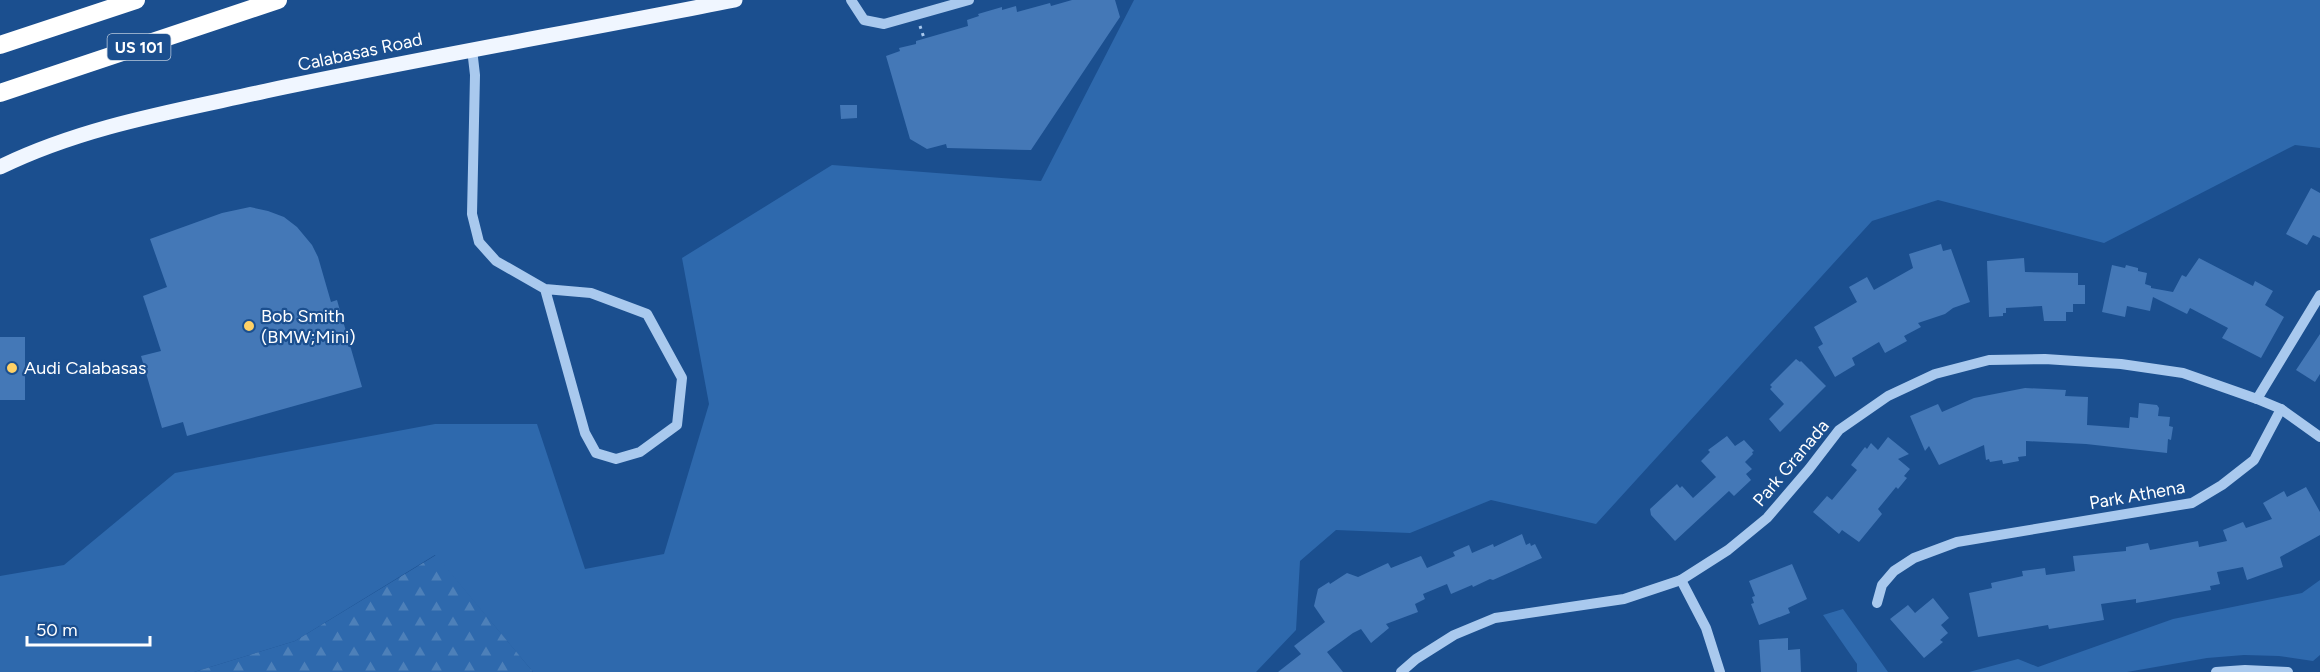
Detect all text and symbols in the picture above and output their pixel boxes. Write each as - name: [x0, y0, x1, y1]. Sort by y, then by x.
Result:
- street label: Calabasas Road: [296, 28, 424, 76]
- road number: US 101: [108, 34, 170, 60]
- place label: Bob Smith (BMW;Mini): [261, 305, 355, 348]
- marker: Bob Smith (BMW;Mini): [242, 319, 256, 333]
- place label: Audi Calabasas: [24, 357, 146, 379]
- marker: Audi Calabasas: [5, 361, 19, 375]
- street label: Park Granada: [1748, 415, 1834, 511]
- street label: Park Athena: [2087, 476, 2187, 514]
- scale bar: [27, 609, 150, 647]
- text: 50 m: [36, 619, 78, 641]

